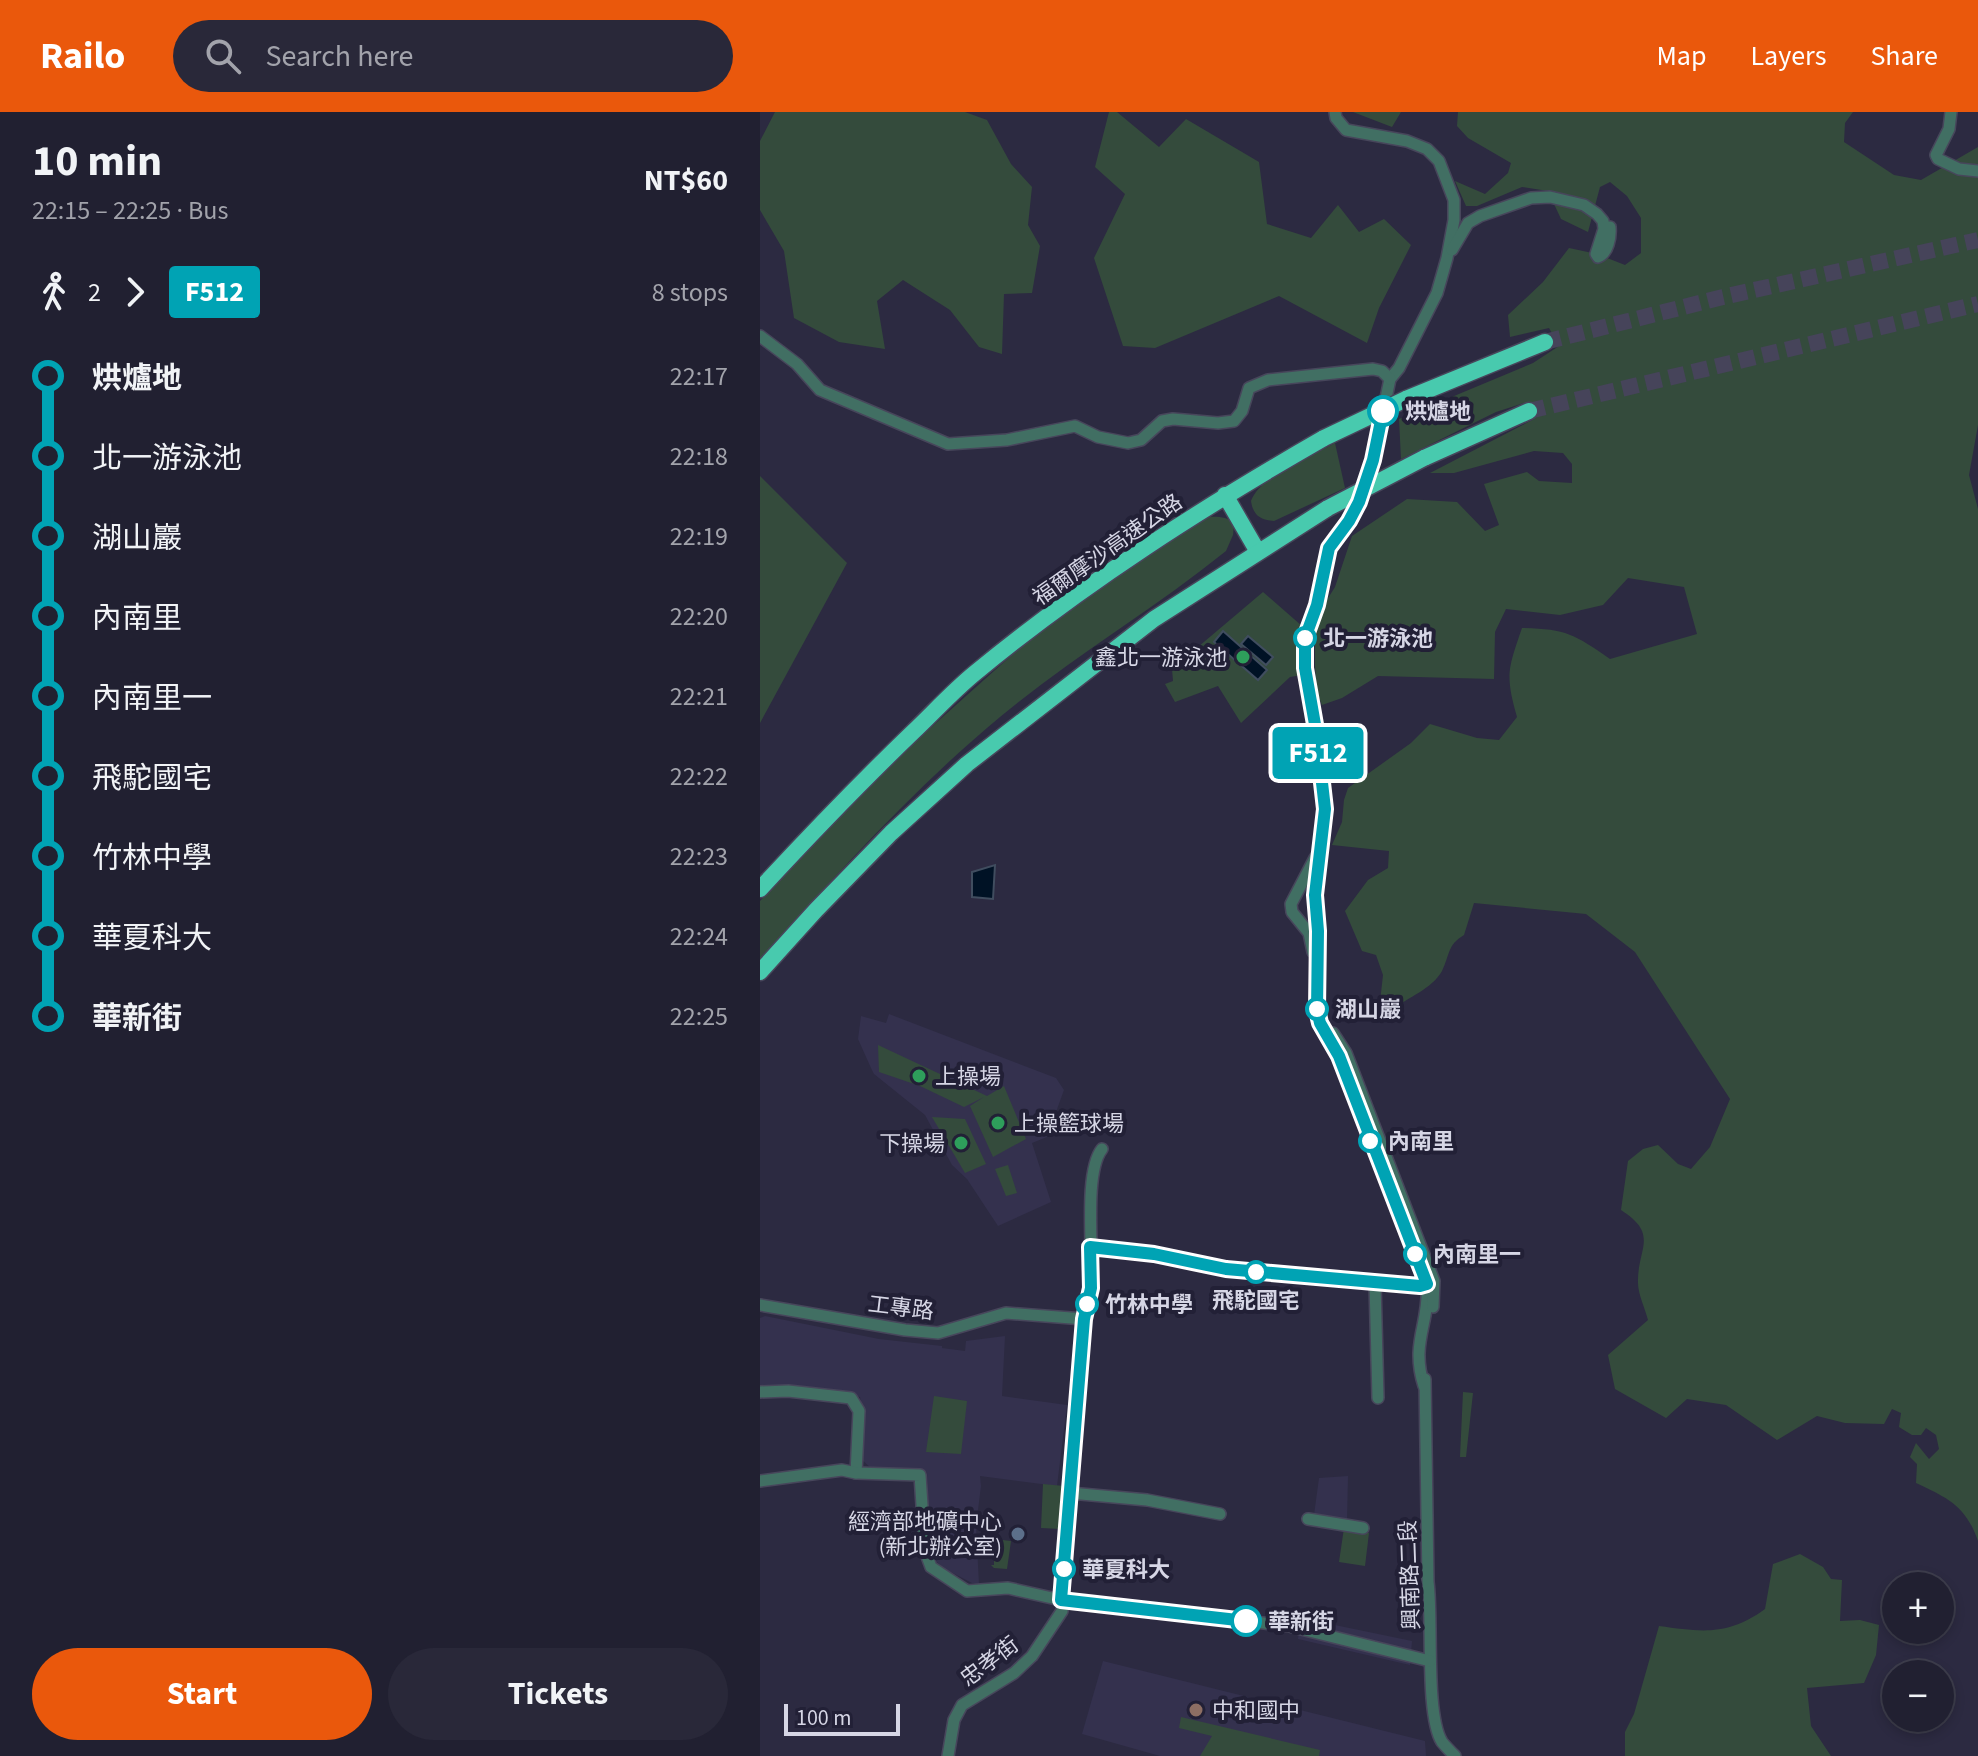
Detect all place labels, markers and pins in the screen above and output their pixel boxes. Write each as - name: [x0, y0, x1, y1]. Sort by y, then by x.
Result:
- marker: 烘爐地: [1368, 396, 1398, 426]
- place label: 烘爐地: [1405, 396, 1471, 428]
- place label: 北一游泳池: [1323, 623, 1433, 655]
- marker: 北一游泳池: [1294, 627, 1316, 649]
- place label: 鑫北一游泳池: [1095, 642, 1227, 674]
- marker: 鑫北一游泳池: [1234, 648, 1252, 666]
- place label: 湖山巖: [1335, 994, 1401, 1026]
- marker: 湖山巖: [1306, 998, 1328, 1020]
- place label: 上操場: [935, 1061, 1001, 1093]
- marker: 上操場: [910, 1067, 928, 1085]
- place label: 上操籃球場: [1014, 1108, 1124, 1140]
- marker: 上操籃球場: [989, 1114, 1007, 1132]
- place label: 內南里: [1388, 1126, 1454, 1158]
- place label: 下操場: [879, 1128, 945, 1160]
- marker: 內南里: [1359, 1130, 1381, 1152]
- marker: 下操場: [952, 1134, 970, 1152]
- place label: 內南里一: [1433, 1239, 1521, 1271]
- marker: 內南里一: [1404, 1243, 1426, 1265]
- marker: 飛駝國宅: [1245, 1261, 1267, 1283]
- place label: 飛駝國宅: [1212, 1285, 1300, 1317]
- place label: 竹林中學: [1105, 1289, 1193, 1321]
- marker: 竹林中學: [1076, 1293, 1098, 1315]
- place label: 經濟部地礦中心 (新北辦公室): [848, 1506, 1002, 1563]
- marker: 經濟部地礦中心 (新北辦公室): [1009, 1525, 1027, 1543]
- place label: 華夏科大: [1082, 1554, 1170, 1586]
- marker: 華夏科大: [1053, 1558, 1075, 1580]
- marker: 華新街: [1231, 1606, 1261, 1636]
- place label: 華新街: [1268, 1606, 1334, 1638]
- place label: 中和國中: [1212, 1695, 1300, 1727]
- marker: 中和國中: [1187, 1701, 1205, 1719]

